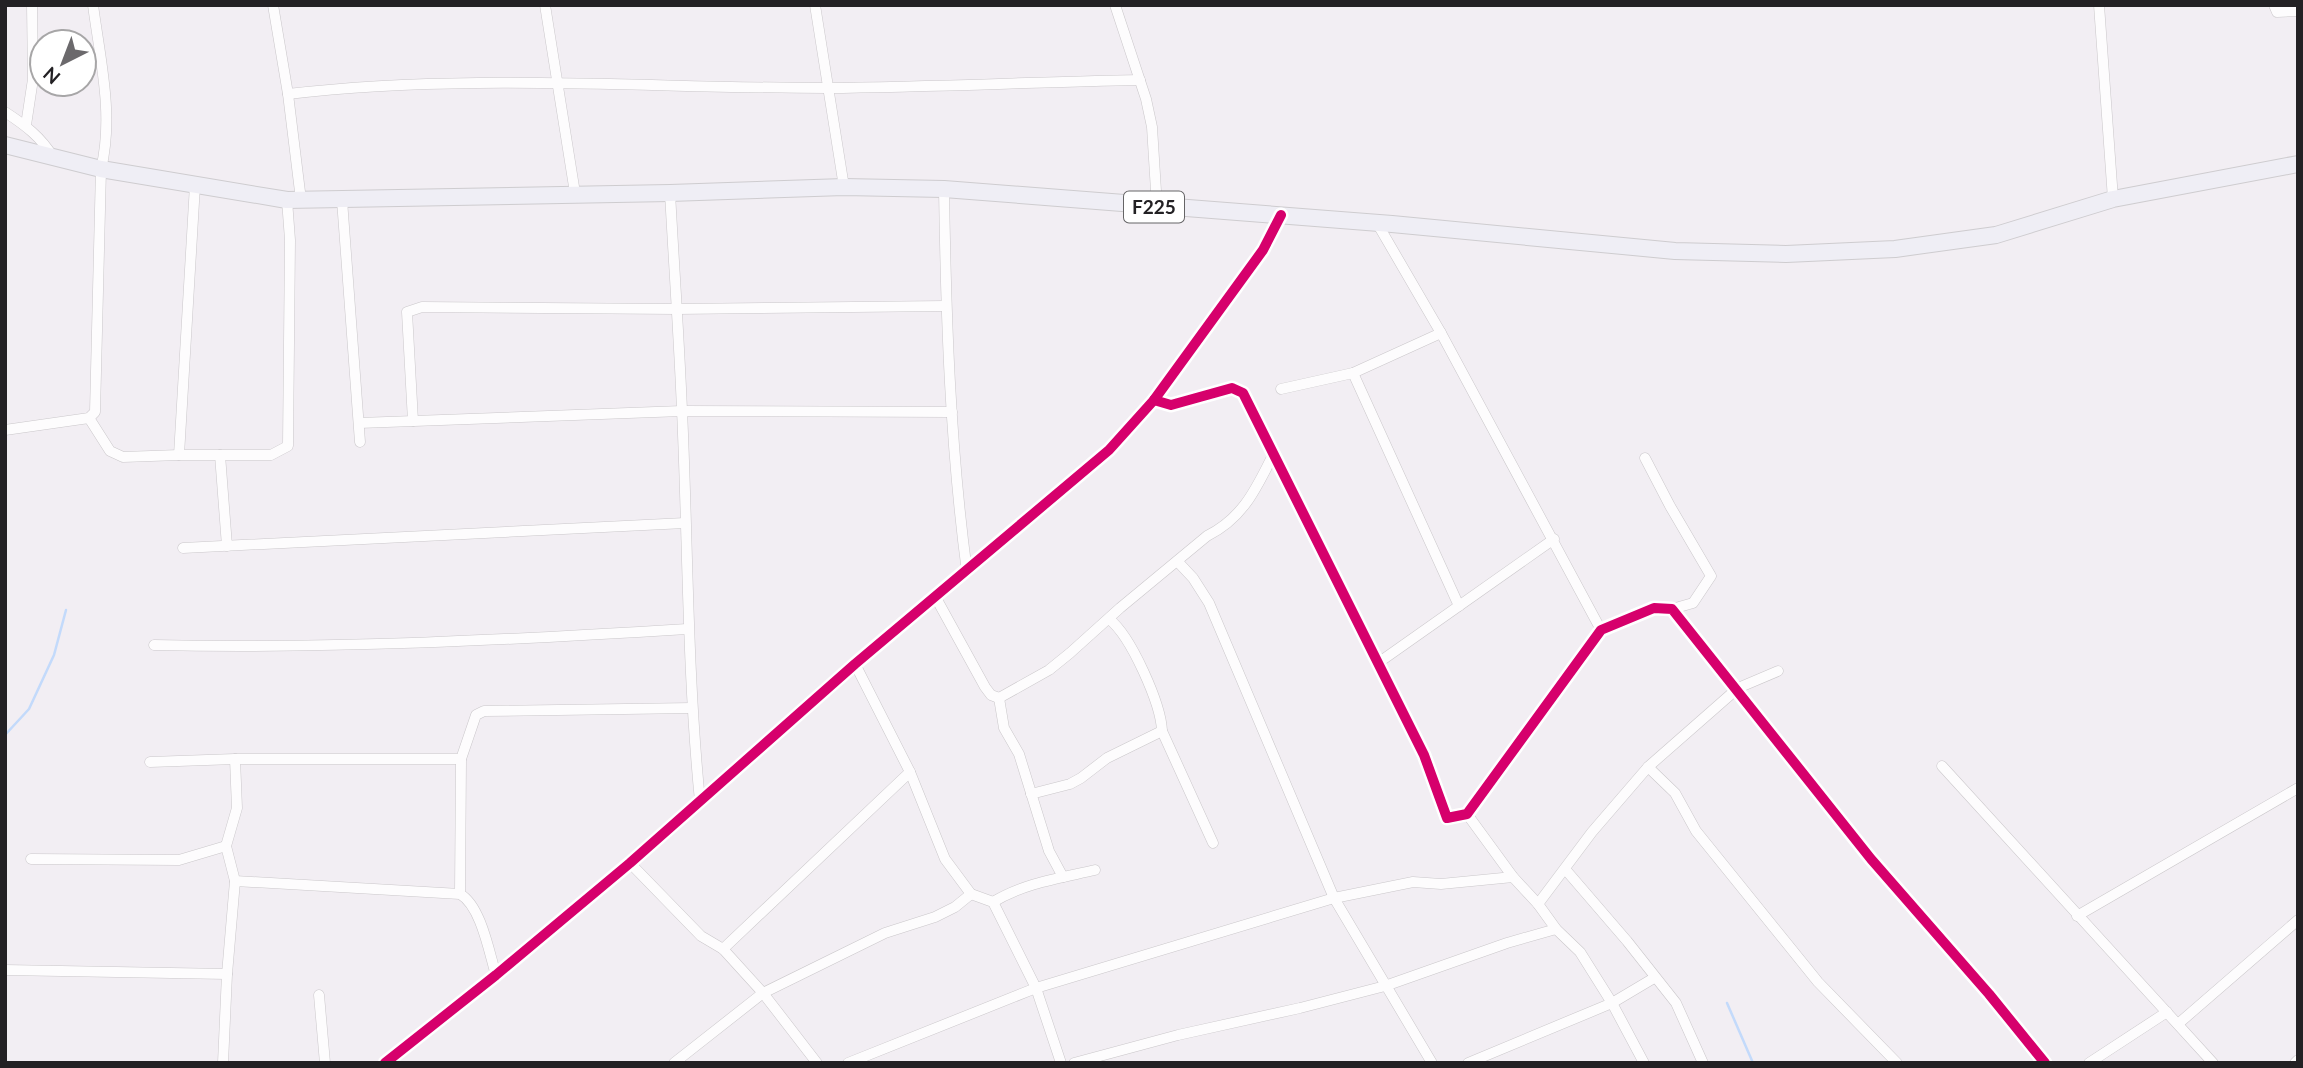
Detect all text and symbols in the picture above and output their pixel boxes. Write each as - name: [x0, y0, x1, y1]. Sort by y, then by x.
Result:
- north arrow: [28, 28, 98, 98]
- text: N: [38, 63, 64, 89]
- road number: F225: [1124, 192, 1184, 223]

